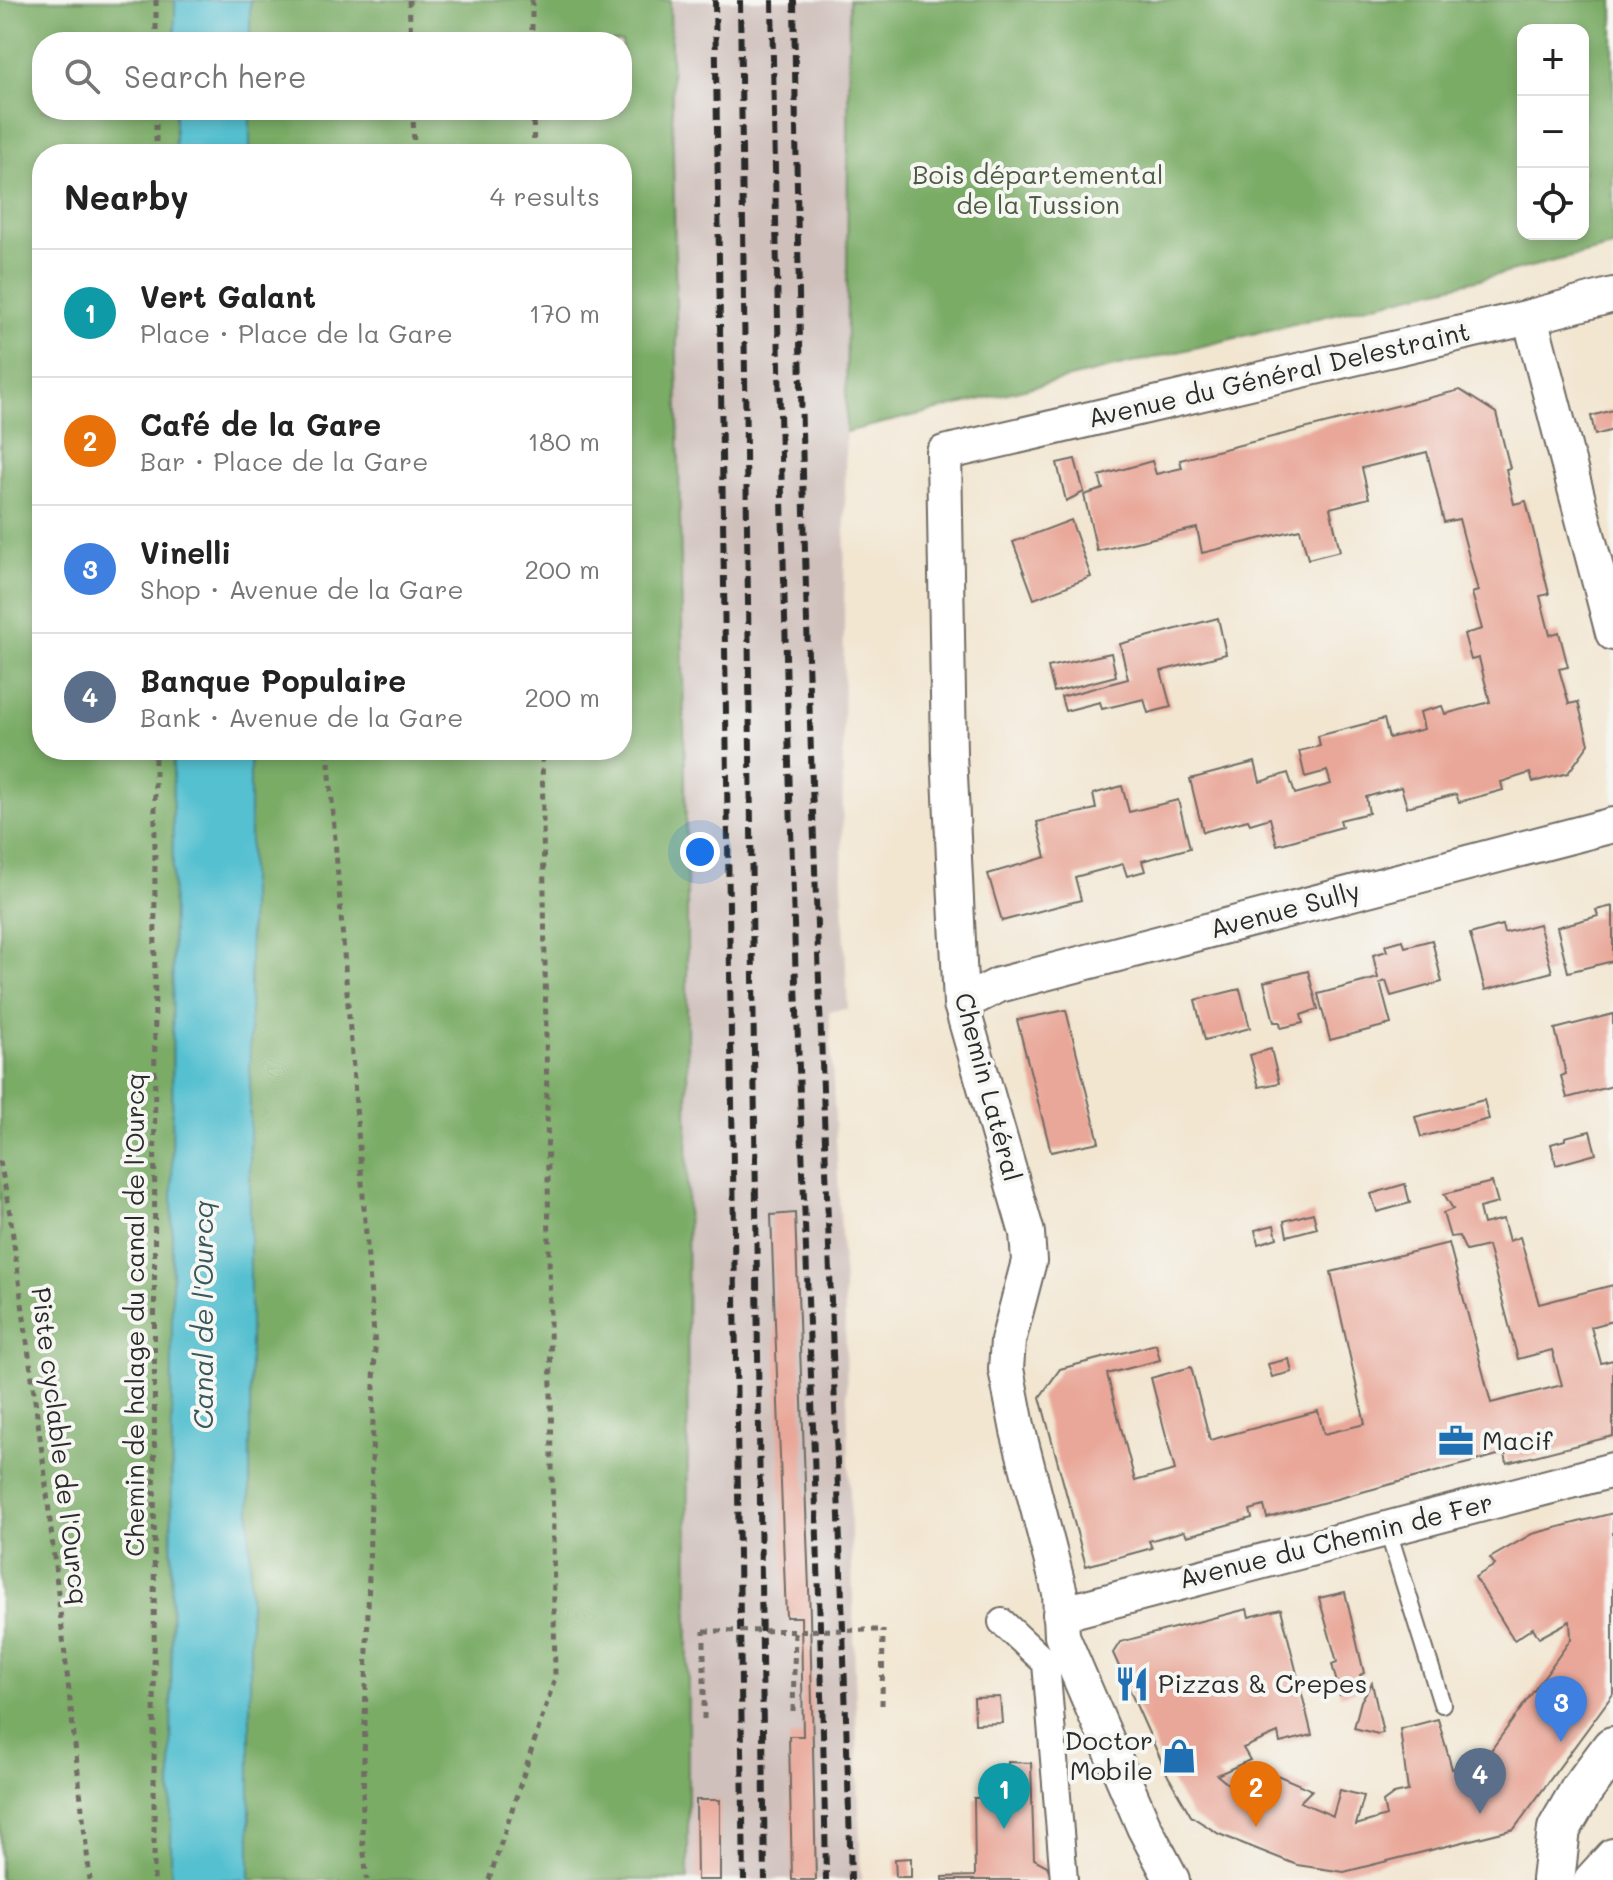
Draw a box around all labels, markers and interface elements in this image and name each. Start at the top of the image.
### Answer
map controls [1517,24,1589,240]
button: + [1517,24,1589,96]
search box [32,32,632,120]
icon: search [60,54,104,98]
text: Search here [124,56,307,96]
button: − [1517,96,1589,168]
park label: Bois départemental de la Tussion [912,157,1164,221]
button: locate [1517,168,1589,240]
text: Nearby [64,174,189,219]
text: 4 results [490,179,600,213]
text: Vert Galant [140,276,316,316]
text: 1 [84,296,96,330]
text: 170 m [529,296,600,330]
street label: Avenue du Général Delestraint [1084,313,1473,435]
text: Place · Place de la Gare [140,316,453,350]
text: Café de la Gare [140,404,381,444]
text: 2 [83,424,97,458]
text: 180 m [528,424,600,458]
text: Bar · Place de la Gare [140,444,428,478]
text: Vinelli [140,532,231,572]
text: 3 [82,552,98,586]
text: 200 m [524,552,600,586]
text: Shop · Avenue de la Gare [140,572,464,606]
text: Banque Populaire [140,660,406,700]
text: 4 [82,680,98,714]
text: 200 m [524,680,600,714]
text: Bank · Avenue de la Gare [140,700,463,734]
your location [680,832,720,872]
street label: Avenue Sully [1206,873,1363,945]
street label: Chemin Latéral [947,989,1030,1185]
street label: Chemin de halage du canal de l'Ourcq [117,1073,151,1557]
water label: Canal de l'Ourcq [184,1200,220,1430]
street label: Piste cyclable de l'Ourcq [25,1285,97,1607]
office icon: Macif [1437,1422,1475,1460]
place label: Macif [1482,1423,1553,1457]
street label: Avenue du Chemin de Fer [1175,1485,1496,1596]
restaurant icon: Pizzas & Crepes [1113,1665,1151,1703]
place label: Pizzas & Crepes [1158,1666,1367,1700]
pin: 3 [1535,1676,1587,1742]
place label: Doctor Mobile [1065,1723,1153,1787]
shop icon: Doctor Mobile [1160,1737,1198,1775]
pin: 4 [1454,1748,1506,1814]
pin: 2 [1230,1761,1282,1827]
pin: 1 [978,1763,1030,1829]

